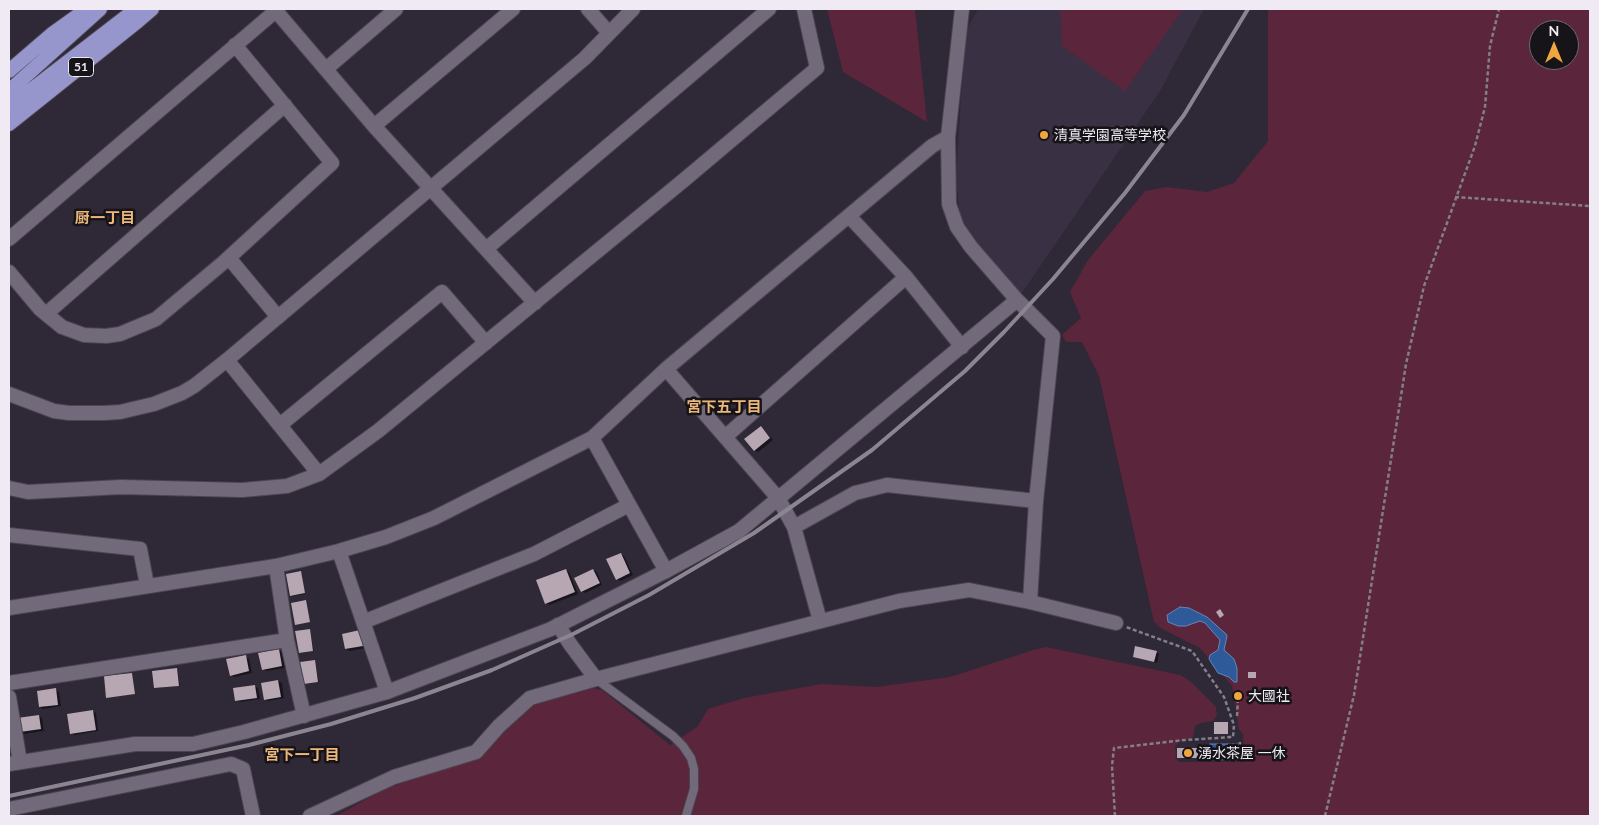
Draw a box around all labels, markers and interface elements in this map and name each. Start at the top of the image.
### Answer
north arrow [1529,20,1579,70]
text: N [1549,22,1559,39]
road number: 51 [68,58,94,76]
place label: 清真学園高等学校 [1054,127,1166,143]
marker: 清真学園高等学校 [1038,129,1050,141]
district label: 厨一丁目 [75,209,135,227]
district label: 宮下五丁目 [687,398,761,416]
place label: 大國社 [1248,688,1290,704]
marker: 大國社 [1232,690,1244,702]
place label: 湧水茶屋 一休 [1198,745,1286,761]
district label: 宮下一丁目 [265,746,339,764]
marker: 湧水茶屋 一休 [1182,747,1194,759]

